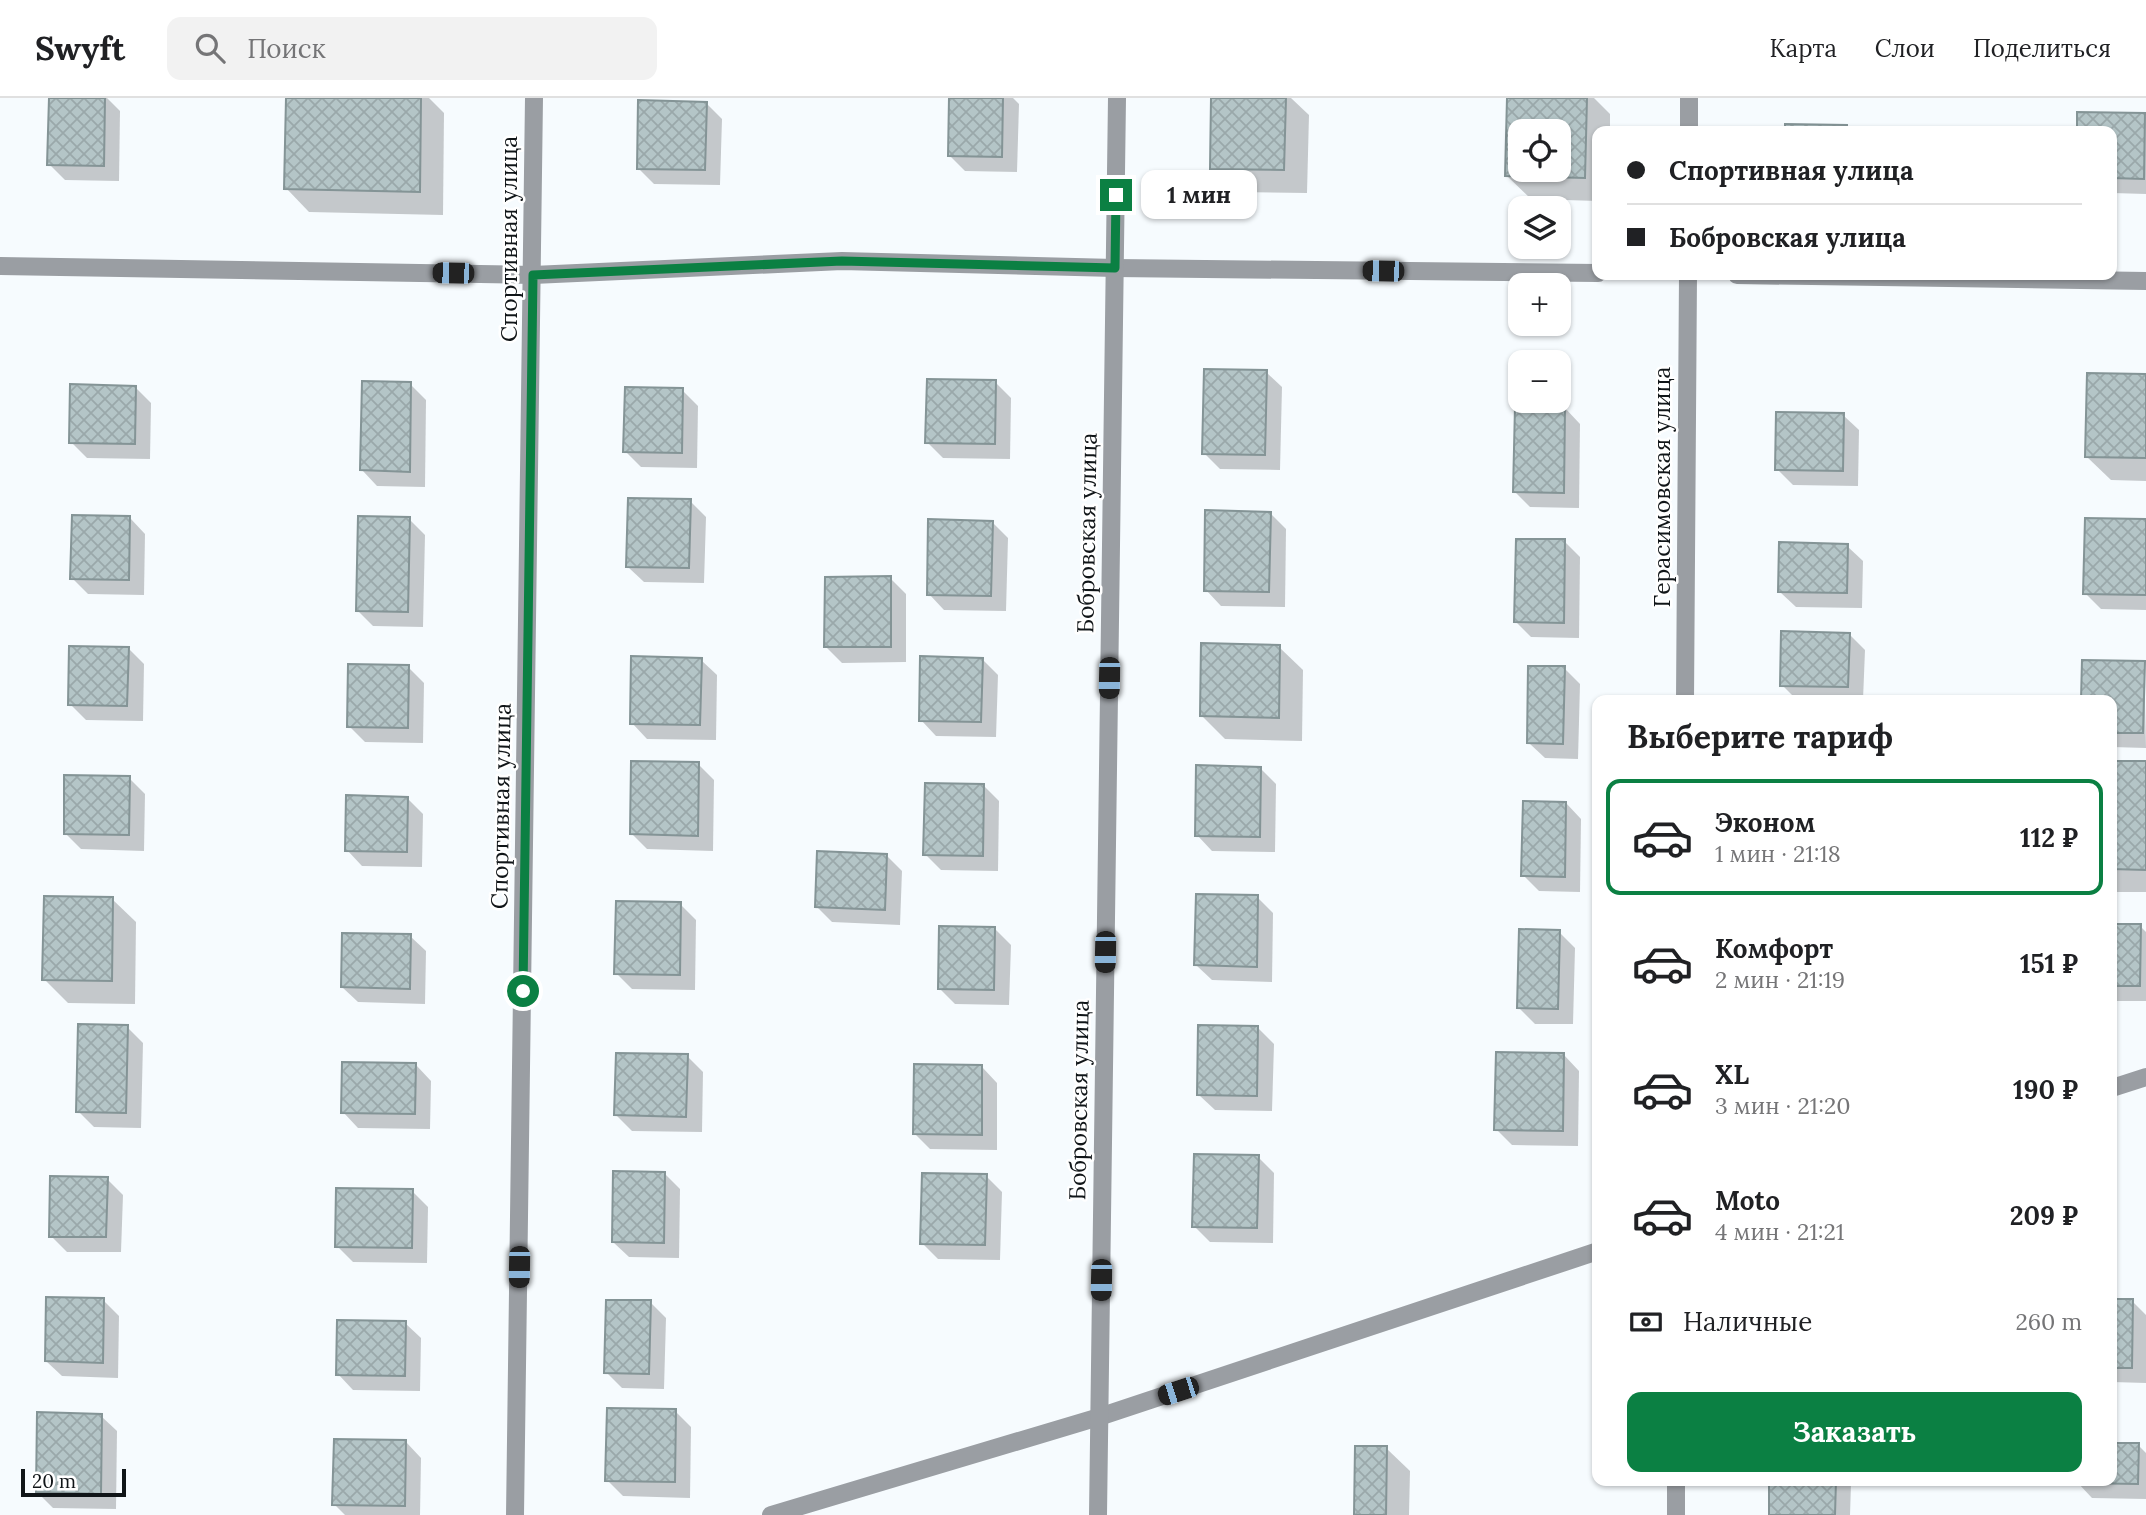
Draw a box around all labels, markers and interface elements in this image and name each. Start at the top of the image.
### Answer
search box [167,17,657,80]
text: Swyft [35,27,125,69]
icon: search [191,29,229,67]
text: Поиск [247,32,326,65]
text: Карта [1769,33,1837,64]
text: Слои [1875,33,1935,64]
text: Поделиться [1973,33,2111,64]
map controls [1508,119,1571,413]
button: locate [1508,119,1571,182]
street label: Спортивная улица [494,136,523,342]
text: Спортивная улица [1669,154,1914,187]
callout: 1 мин [1140,170,1256,220]
route end [1100,179,1132,211]
text: 1 мин [1167,180,1231,209]
button: layers [1508,196,1571,259]
text: Бобровская улица [1669,221,1906,254]
car [1362,260,1405,282]
car [432,262,475,284]
button: + [1508,273,1571,336]
button: − [1508,350,1571,413]
street label: Герасимовская улица [1647,366,1676,607]
street label: Бобровская улица [1070,432,1103,634]
car [1099,657,1120,699]
street label: Спортивная улица [484,703,517,909]
text: Выберите тариф [1627,716,1893,757]
icon: car [1631,806,1694,869]
text: Эконом [1715,806,1815,839]
text: 112 ₽ [2020,821,2078,854]
text: 1 мин · 21:18 [1715,839,1841,868]
car [1095,931,1116,973]
icon: car [1631,932,1694,995]
text: Комфорт [1715,932,1833,965]
text: 151 ₽ [2020,947,2078,980]
text: 2 мин · 21:19 [1715,965,1845,994]
route start [507,975,539,1007]
street label: Бобровская улица [1062,999,1095,1201]
icon: car [1631,1058,1694,1121]
text: XL [1715,1058,1749,1091]
text: 190 ₽ [2013,1073,2078,1106]
text: 3 мин · 21:20 [1715,1091,1851,1120]
icon: car [1631,1184,1694,1247]
text: Moto [1715,1184,1780,1217]
text: 209 ₽ [2010,1199,2078,1232]
text: 4 мин · 21:21 [1715,1217,1844,1246]
car [509,1246,530,1288]
car [1091,1259,1112,1301]
icon: cash [1627,1303,1665,1341]
text: Наличные [1683,1305,1812,1338]
text: 260 m [2015,1307,2082,1336]
car [1155,1375,1202,1407]
button: Заказать [1627,1392,2082,1472]
scale bar [21,1466,126,1498]
text: 20 m [32,1469,76,1493]

